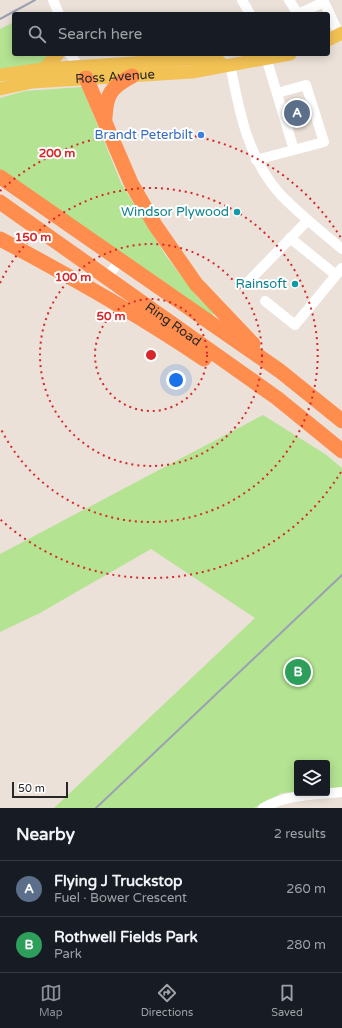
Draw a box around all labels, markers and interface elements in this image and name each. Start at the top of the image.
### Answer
search box [12,12,330,56]
icon: search [26,23,48,45]
text: Search here [58,25,142,43]
street label: Ross Avenue [75,66,155,87]
pin: A [284,98,310,128]
place label: Brandt Peterbilt [95,127,193,143]
marker: Brandt Peterbilt [196,130,206,140]
text: 200 m [39,146,75,160]
place label: Windsor Plywood [121,204,229,220]
marker: Windsor Plywood [232,207,242,217]
text: 150 m [15,230,51,244]
text: 100 m [55,270,91,284]
place label: Rainsoft [235,276,287,292]
marker: Rainsoft [290,279,300,289]
street label: Ring Road [142,299,204,350]
text: 50 m [96,309,126,323]
centre of rings [144,348,158,362]
your location [166,370,186,390]
pin: B [285,657,311,687]
map controls [294,760,330,796]
button: layers [294,760,330,796]
scale bar [12,780,68,799]
text: 50 m [18,782,45,795]
text: Nearby [16,824,75,845]
text: 2 results [274,826,326,842]
text: Flying J Truckstop [54,872,183,890]
text: A [24,881,34,897]
text: 260 m [286,881,326,897]
text: Fuel · Bower Crescent [54,890,187,906]
text: Rothwell Fields Park [54,928,198,946]
text: B [24,937,34,953]
text: 280 m [286,937,326,953]
text: Park [54,946,82,962]
tab: Map [39,982,63,1019]
tab: Directions [141,982,193,1019]
tab: Saved [271,982,303,1019]

